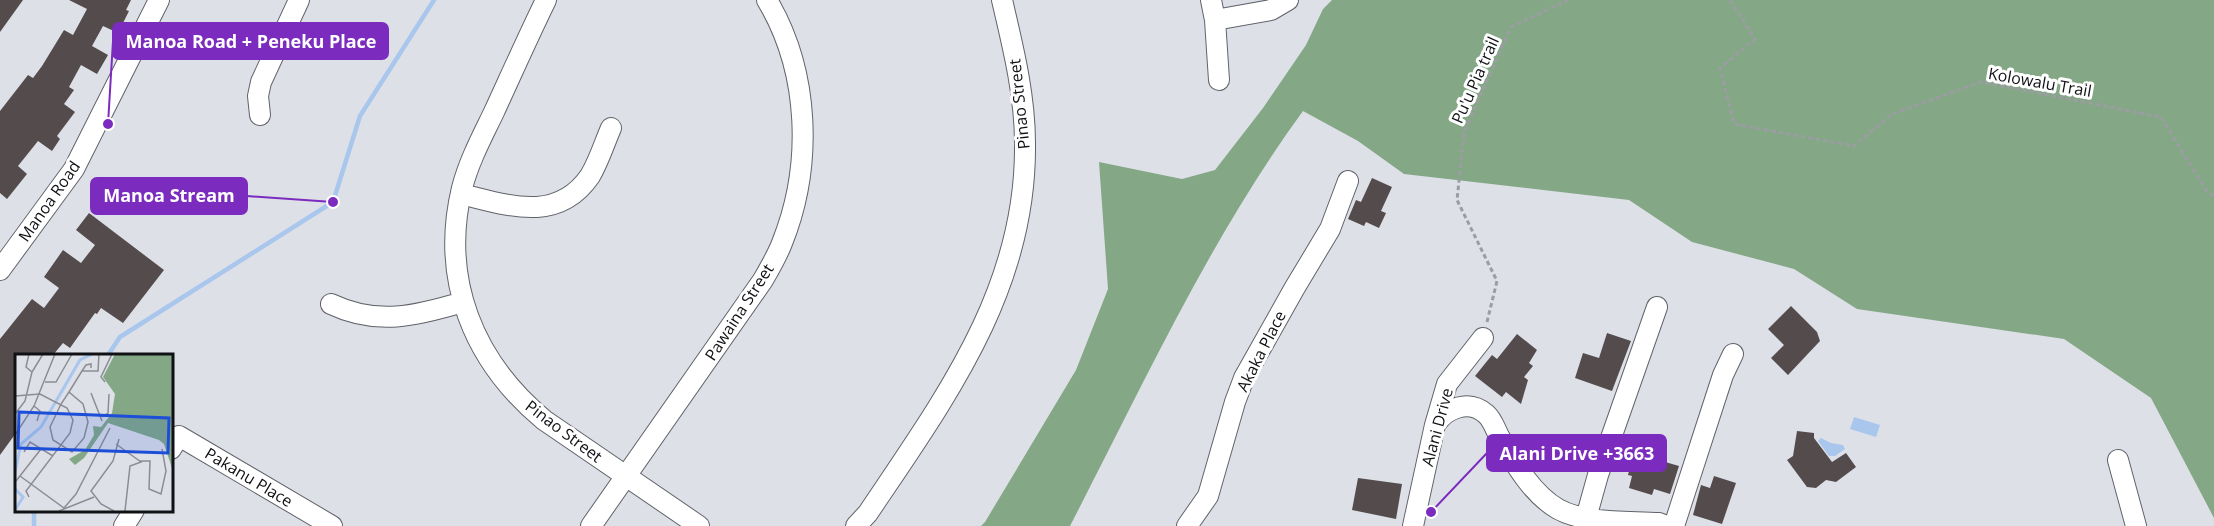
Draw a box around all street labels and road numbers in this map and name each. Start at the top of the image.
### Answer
street label: Pu'u Pia trail [1446,33,1504,127]
street label: Pinao Street [1003,57,1035,150]
street label: Kolowalu Trail [1987,62,2093,102]
street label: Manoa Road [13,156,85,246]
street label: Pawaina Street [699,259,779,365]
street label: Akaka Place [1231,307,1291,395]
street label: Alani Drive [1416,385,1458,469]
street label: Pinao Street [521,395,607,467]
street label: Pakanu Place [201,442,297,512]

